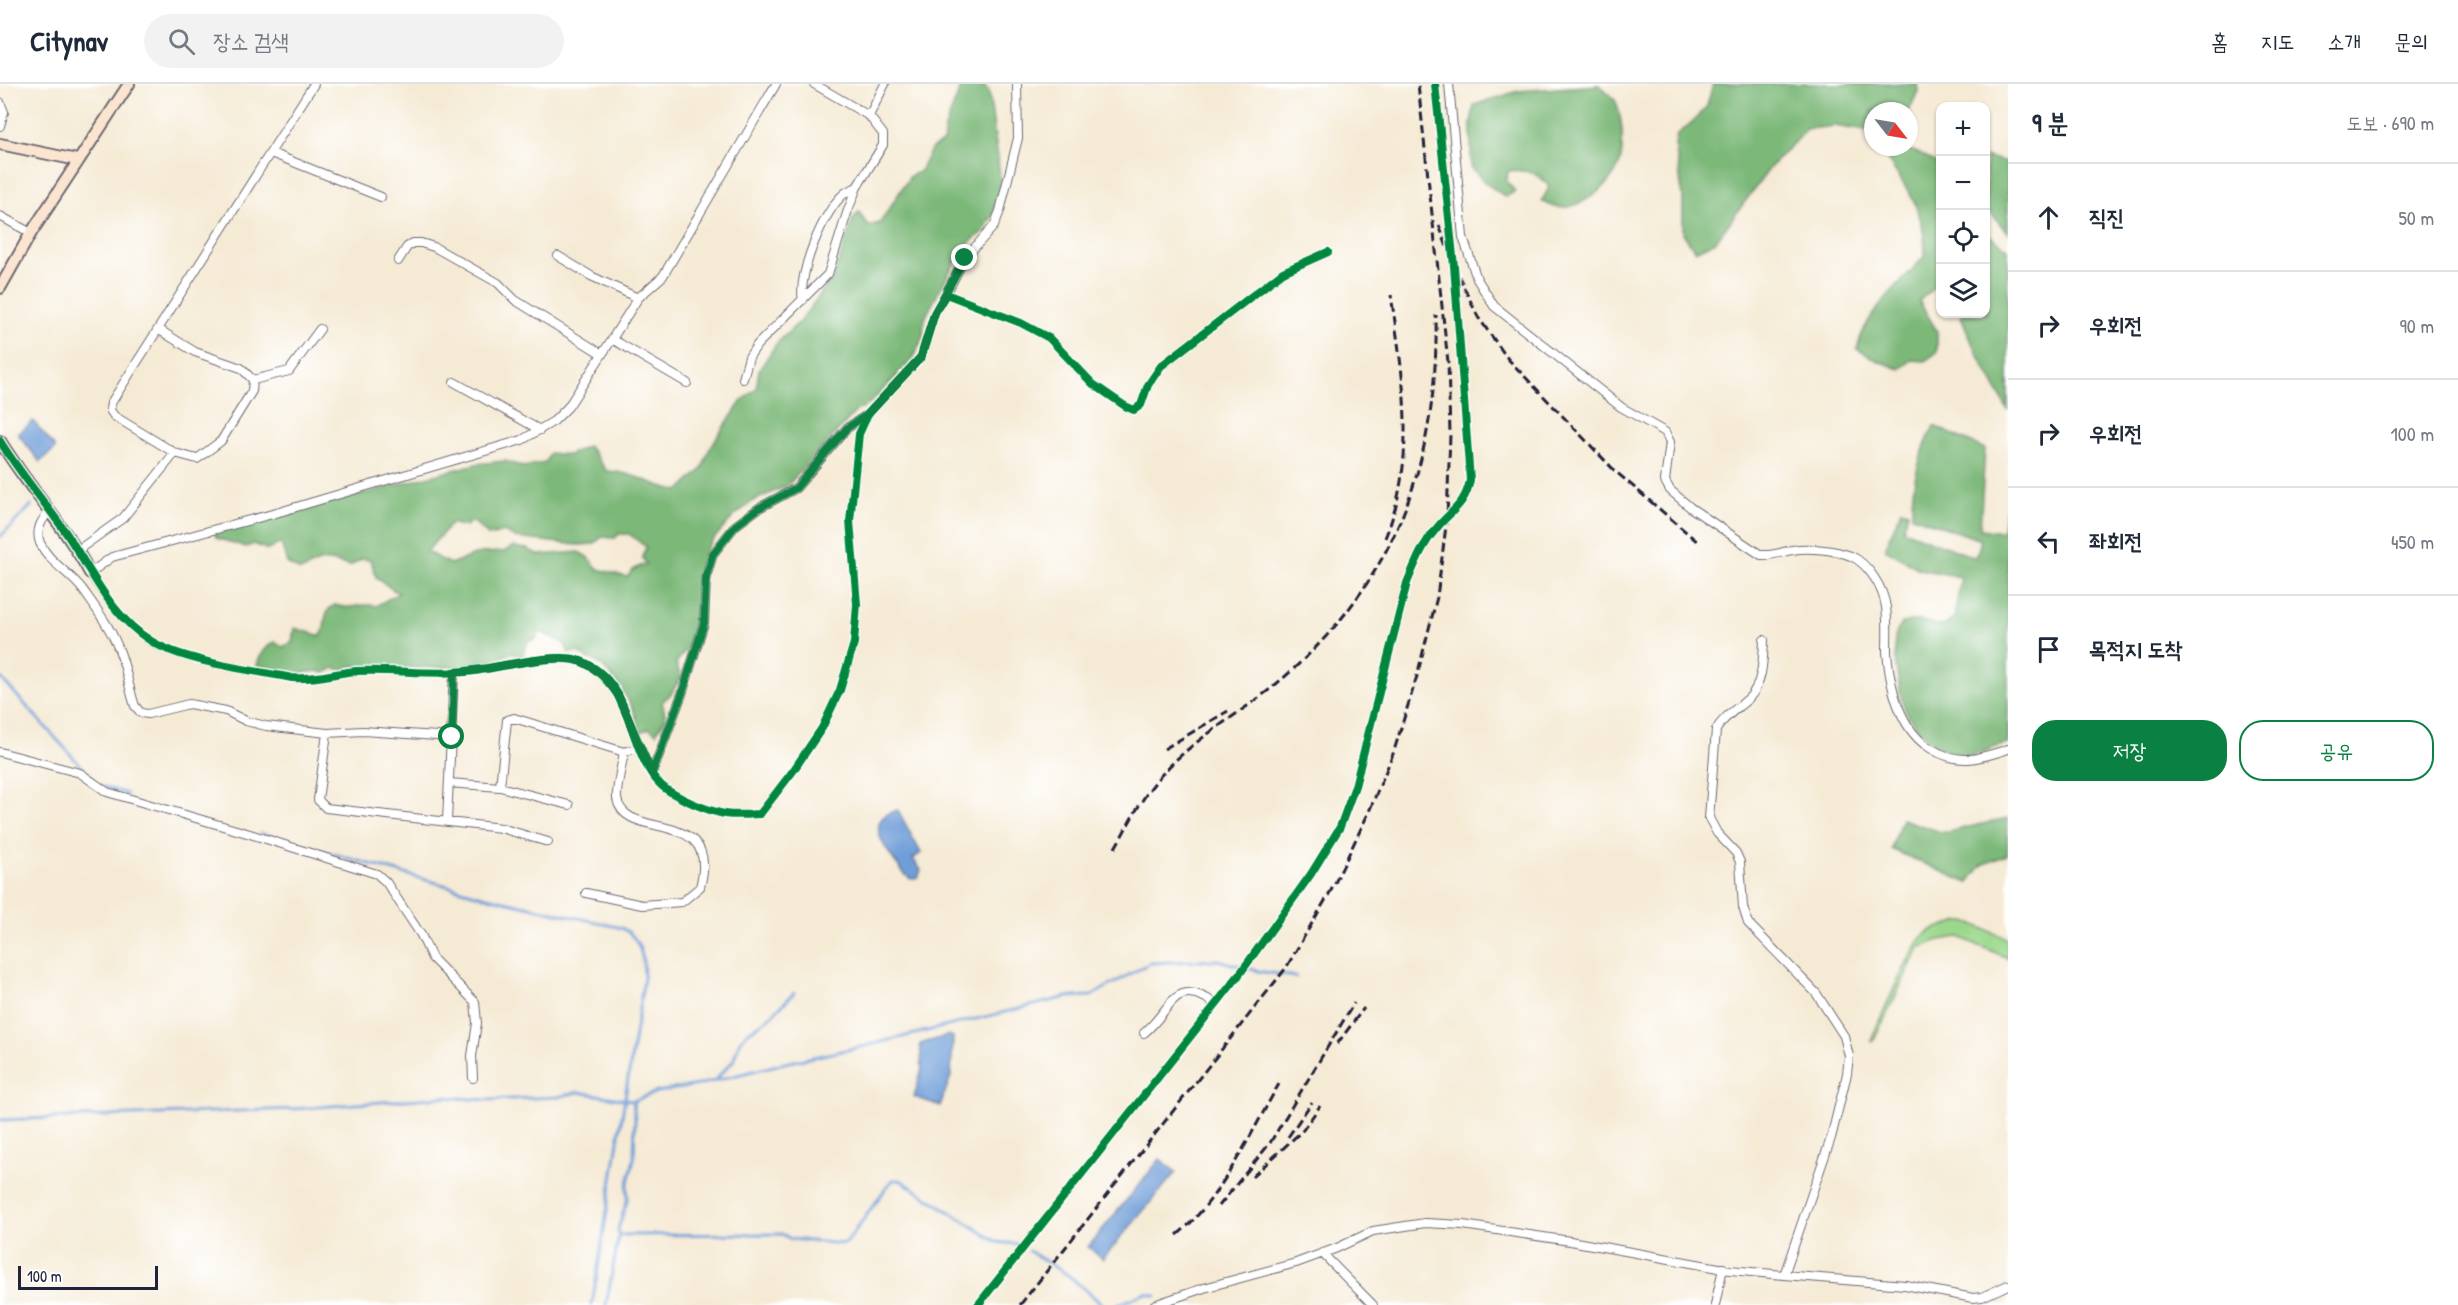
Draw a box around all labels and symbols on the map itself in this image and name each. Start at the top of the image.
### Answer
north arrow [1864,102,1918,156]
route end [951,244,977,270]
route start [438,723,464,749]
scale bar [18,1263,158,1290]

